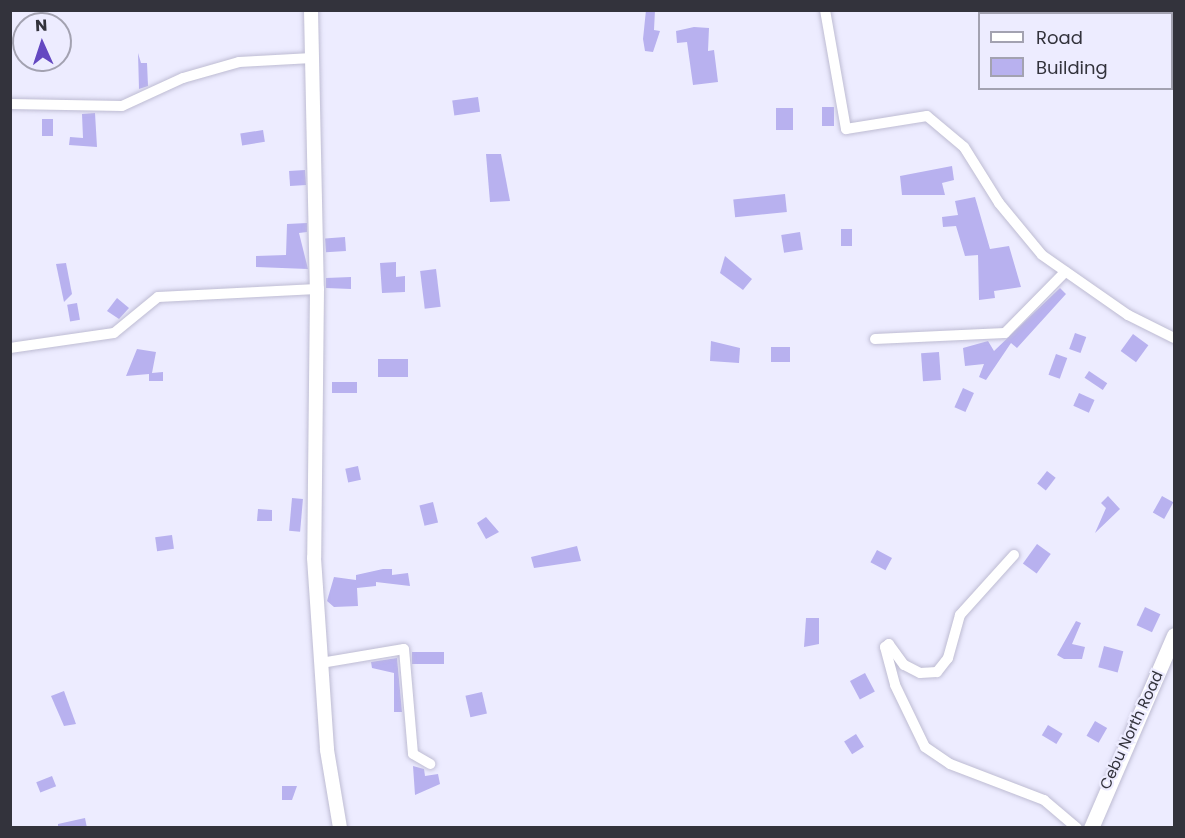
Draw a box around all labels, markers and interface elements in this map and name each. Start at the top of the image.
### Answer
north arrow [12,12,72,72]
legend [978,12,1173,90]
text: N [35,14,48,37]
text: Road [1036,25,1083,50]
text: Building [1036,55,1108,80]
street label: Cebu North Road [1096,668,1166,792]

